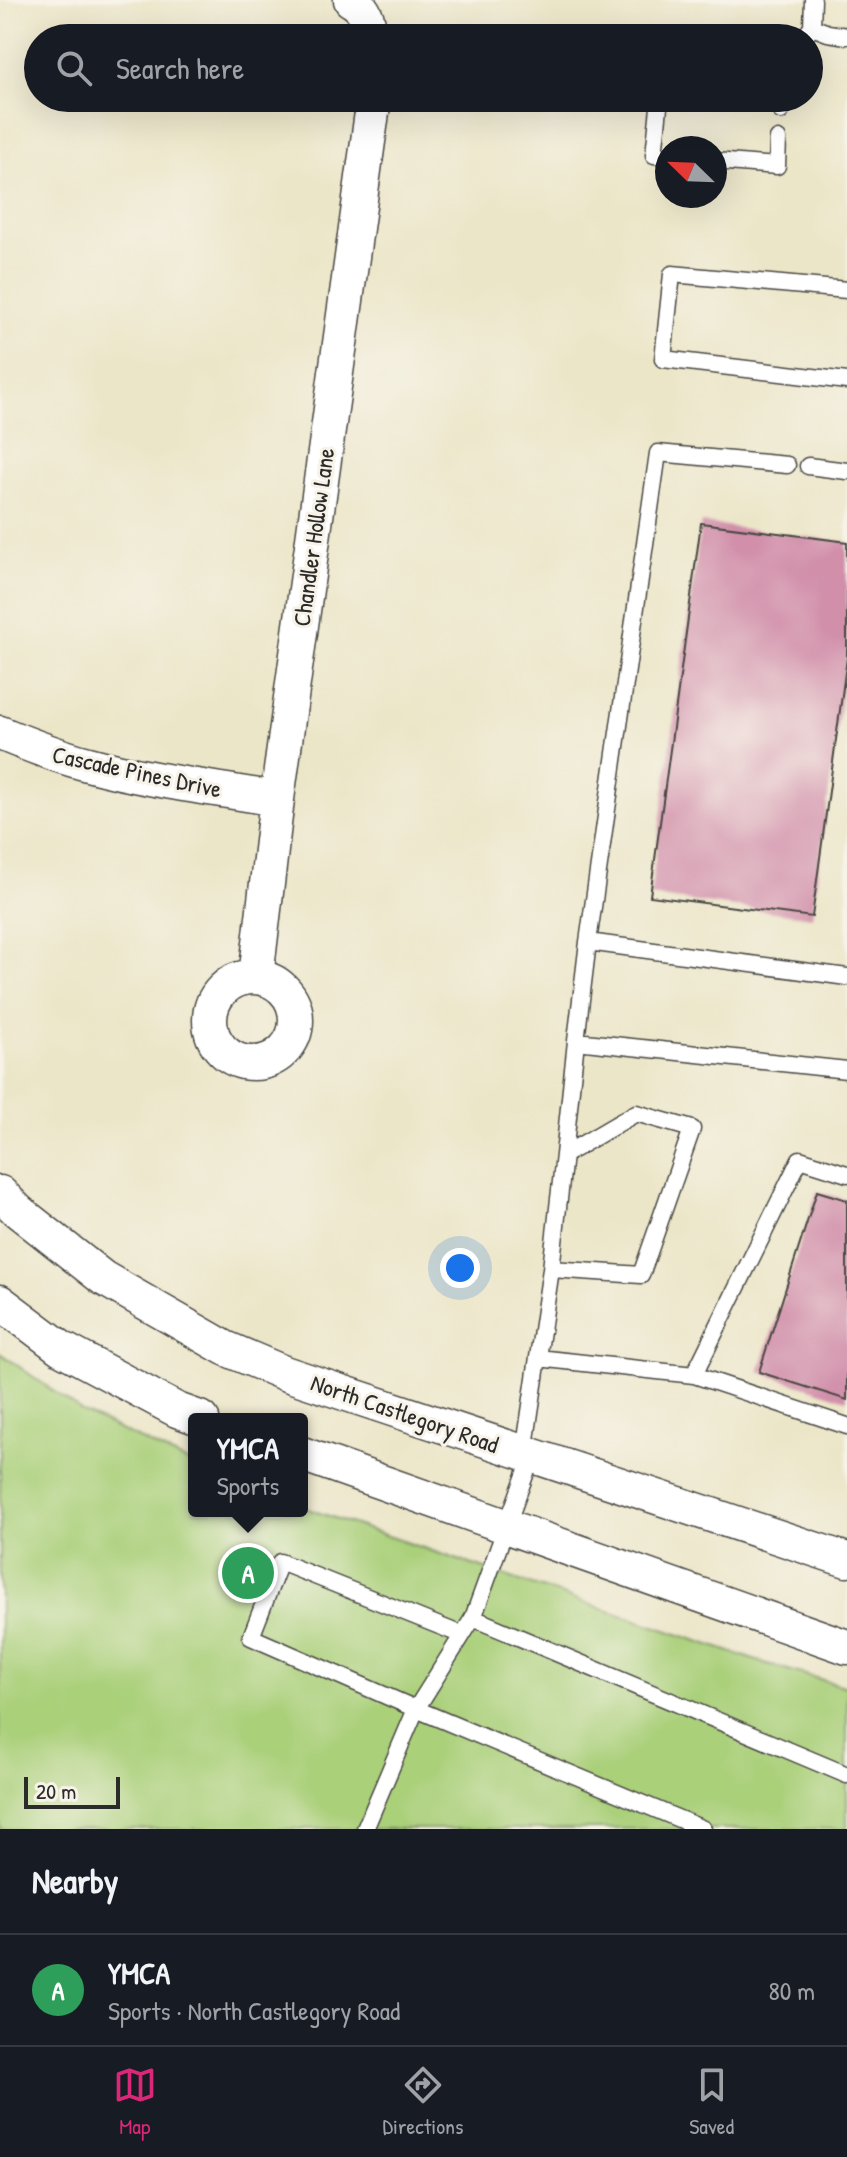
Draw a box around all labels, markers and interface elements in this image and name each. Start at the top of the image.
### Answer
search box [24,24,823,112]
icon: search [52,46,96,90]
text: Search here [116,48,244,88]
north arrow [655,136,727,208]
street label: Chandler Hollow Lane [285,445,341,628]
street label: Cascade Pines Drive [49,737,225,805]
your location [440,1248,480,1288]
street label: North Castlegory Road [307,1366,503,1460]
popup [188,1413,308,1517]
text: YMCA [217,1428,279,1468]
text: Sports [217,1468,279,1503]
pin: A [222,1543,274,1603]
scale bar [24,1773,120,1809]
text: 20 m [36,1776,76,1806]
text: Nearby [32,1858,118,1904]
text: YMCA [108,1953,170,1993]
text: A [52,1973,64,2008]
text: 80 m [768,1973,815,2008]
text: Sports · North Castlegory Road [108,1993,400,2028]
tab: Map [113,2063,157,2141]
tab: Directions [383,2063,464,2141]
tab: Saved [689,2063,734,2141]

